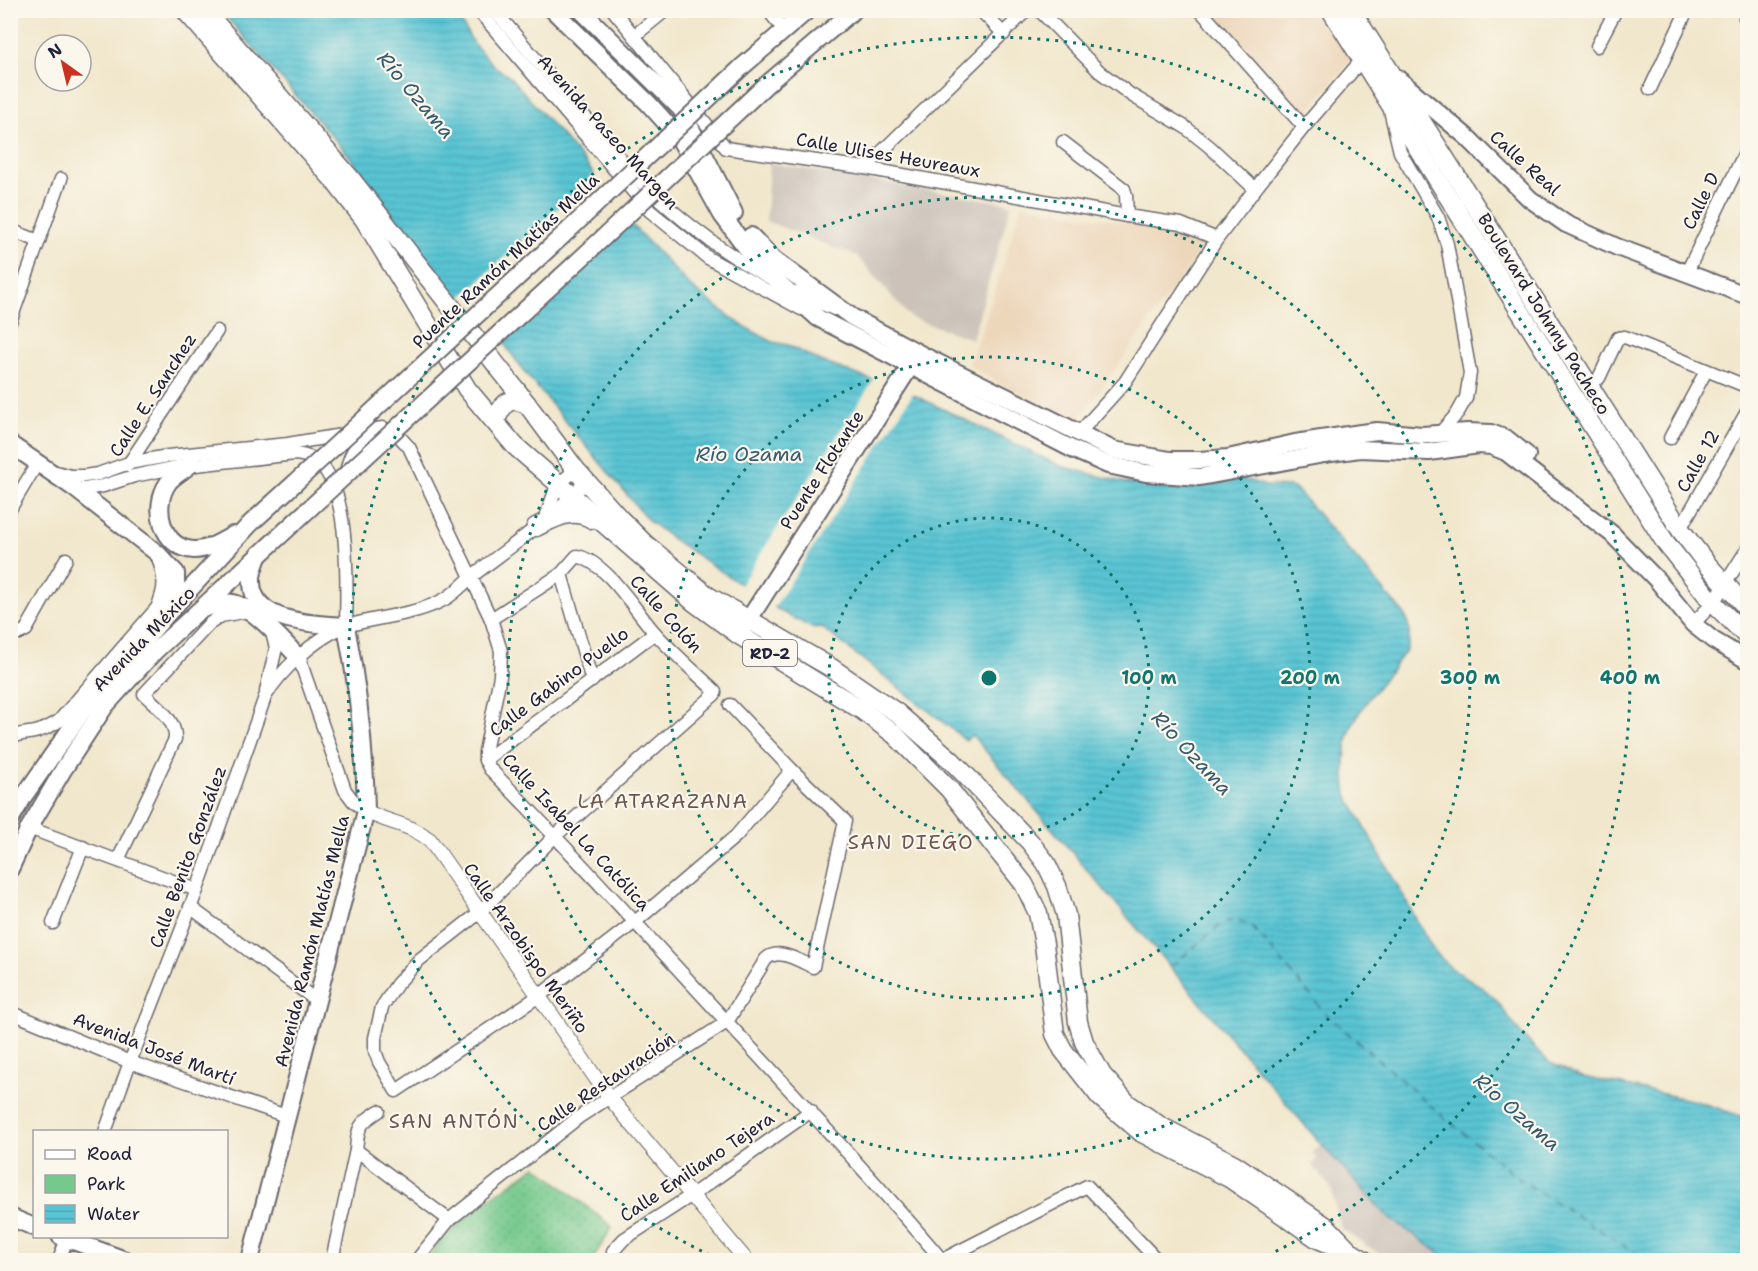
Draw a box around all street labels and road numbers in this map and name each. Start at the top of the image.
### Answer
street label: Avenida Paseo Margen [532,49,684,215]
street label: Calle Real [1484,125,1566,202]
street label: Calle Ulises Heureaux [794,127,982,183]
street label: Puente Ramón Matías Mella [407,168,605,354]
street label: Calle D [1677,168,1725,234]
street label: Boulevard Johnny Pacheco [1472,209,1616,419]
street label: Calle E. Sanchez [104,329,202,461]
street label: Puente Flotante [774,406,870,534]
street label: Calle 12 [1671,425,1725,497]
street label: Calle Colón [625,570,707,658]
street label: Avenida México [88,581,200,697]
street label: Calle Gabino Puello [484,622,634,742]
road number: RD-2 [743,640,797,666]
street label: Calle Isabel La Católica [497,748,655,916]
street label: Calle Benito González [144,763,232,951]
street label: Avenida Ramón Matías Mella [269,812,355,1070]
street label: Calle Arzobispo Meriño [458,858,594,1038]
street label: Avenida José Martí [70,1007,238,1091]
street label: Calle Restauración [532,1027,680,1137]
street label: Calle Emiliano Tejera [615,1106,779,1228]

